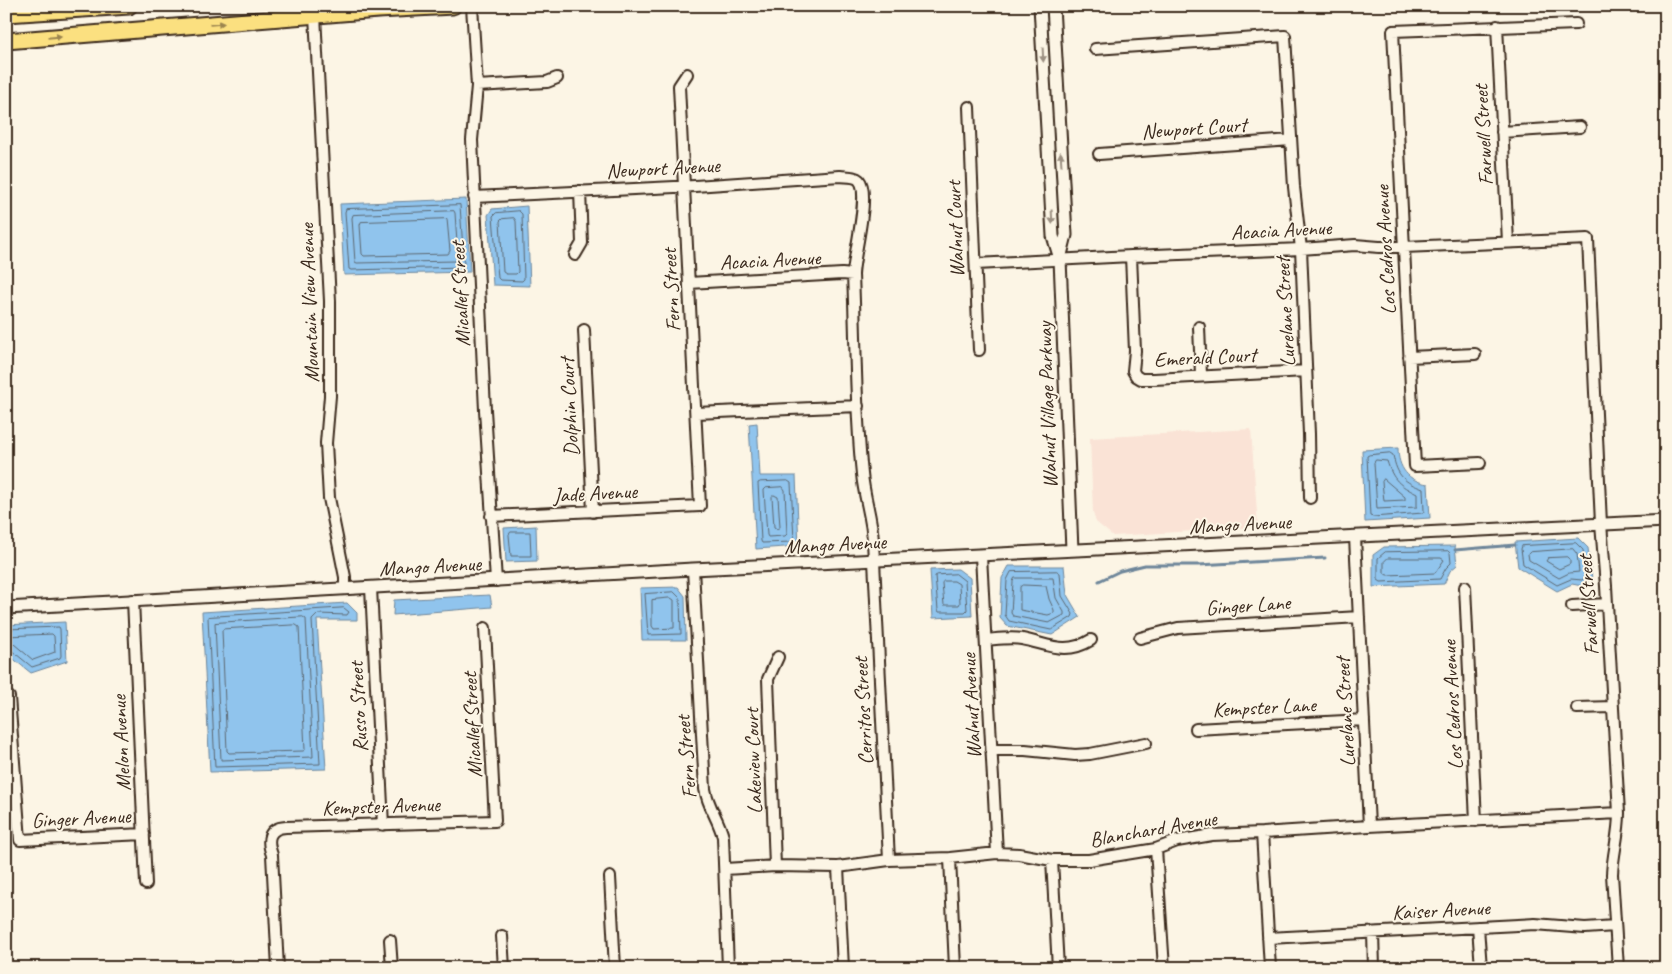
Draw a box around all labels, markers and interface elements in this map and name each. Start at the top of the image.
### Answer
one-way arrow [209,20,225,28]
one-way arrow [47,33,63,41]
one-way arrow [1039,47,1047,63]
street label: Farwell Street [1467,82,1499,186]
street label: Newport Court [1141,111,1250,145]
one-way arrow [1057,151,1065,167]
street label: Newport Avenue [606,152,722,184]
street label: Walnut Court [940,178,970,278]
street label: Los Cedros Avenue [1369,184,1401,315]
one-way arrow [1048,209,1056,225]
street label: Acacia Avenue [1230,214,1333,246]
street label: Mountain View Avenue [293,222,325,383]
street label: Micallef Street [444,239,476,347]
street label: Acacia Avenue [719,244,822,276]
street label: Fern Street [656,246,686,332]
street label: Lurelane Street [1269,254,1301,367]
street label: Walnut Village Parkway [1031,320,1063,489]
street label: Emerald Court [1153,341,1260,373]
street label: Dolphin Court [553,354,585,457]
street label: Jade Avenue [551,478,639,508]
street label: Mango Avenue [1188,508,1293,540]
street label: Mango Avenue [783,528,888,560]
street label: Mango Avenue [378,550,483,582]
street label: Farwell Street [1571,552,1604,656]
street label: Ginger Lane [1205,589,1293,621]
street label: Los Cedros Avenue [1436,639,1468,770]
street label: Walnut Avenue [955,652,987,759]
street label: Cerritos Street [847,654,879,765]
street label: Lurelane Street [1329,654,1361,767]
street label: Russo Street [343,659,373,753]
street label: Micallef Street [456,670,488,778]
street label: Kempster Lane [1212,691,1319,723]
street label: Melon Avenue [105,693,136,792]
street label: Lakeview Court [738,706,768,814]
street label: Fern Street [669,712,703,800]
street label: Kempster Avenue [322,791,442,821]
street label: Ginger Avenue [31,802,132,834]
street label: Blanchard Avenue [1087,805,1220,853]
street label: Kaiser Avenue [1392,894,1492,926]

